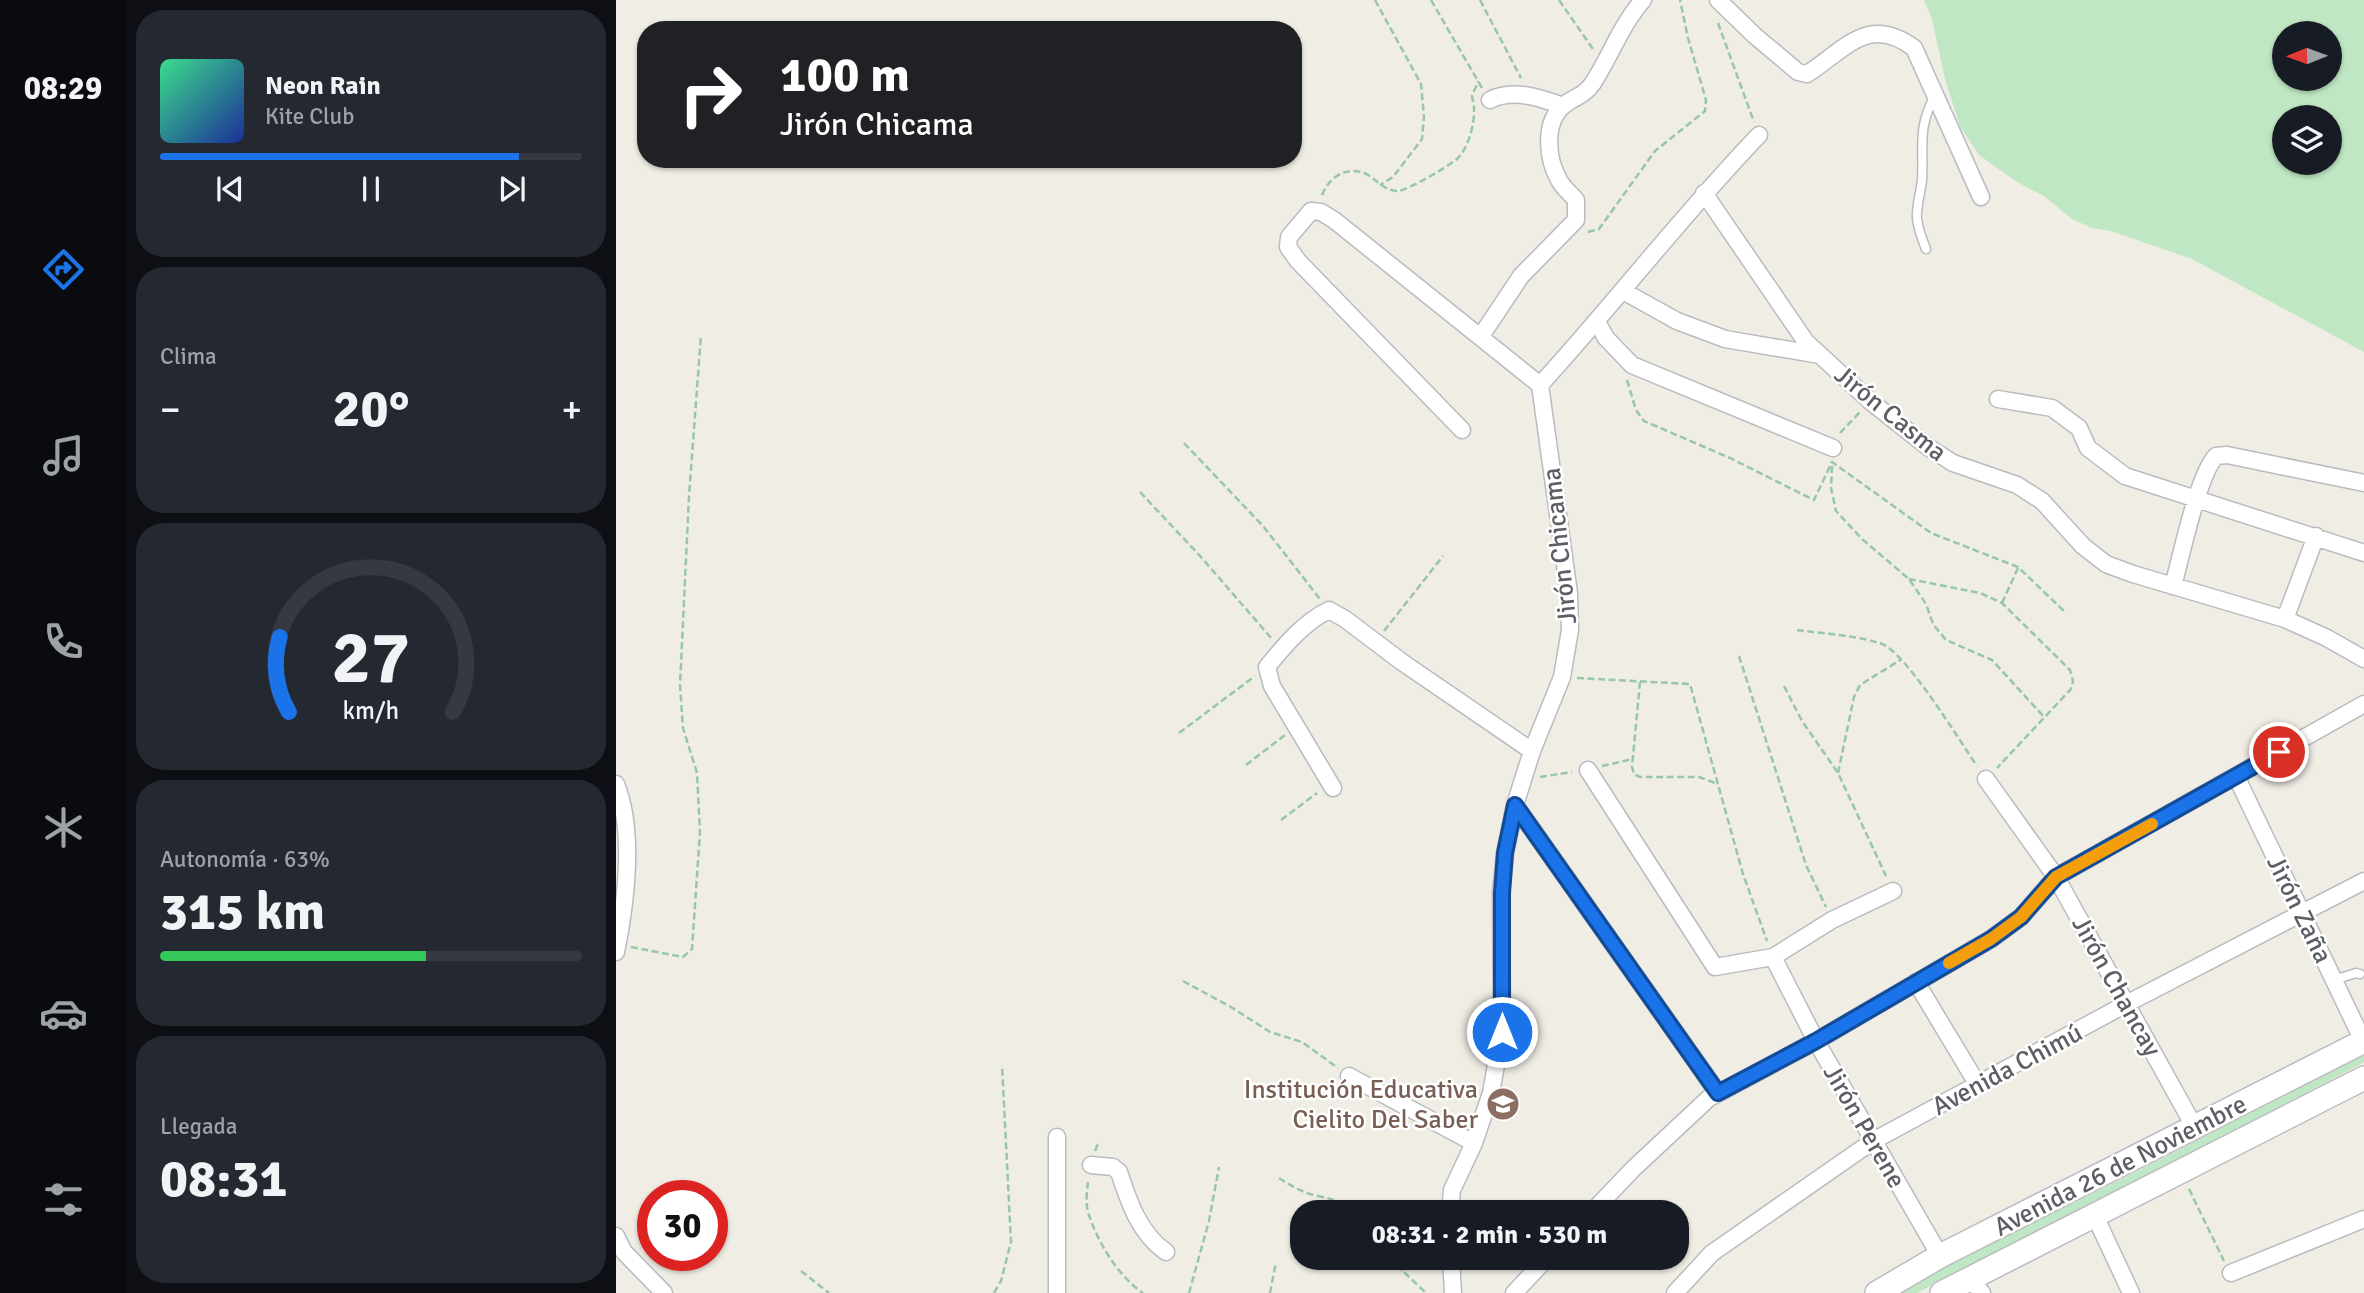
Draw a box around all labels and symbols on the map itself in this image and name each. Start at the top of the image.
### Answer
north arrow [2272,21,2342,91]
street label: Jirón Casma [1828,359,1953,469]
street label: Jirón Chicama [1536,466,1584,626]
pin [2249,722,2309,782]
street label: Jirón Zaña [2259,850,2339,969]
street label: Jirón Chancay [2064,911,2168,1062]
position arrow [1465,995,1539,1069]
street label: Avenida Chimú [1927,1017,2088,1123]
street label: Jirón Perene [1816,1059,1912,1194]
place label: Institución Educativa Cielito Del Saber [1244,1074,1478,1136]
school or university icon: Institución Educativa Cielito Del Saber [1484,1085,1522,1123]
street label: Avenida 26 de Noviembre [1989,1088,2252,1244]
speed limit sign: 30 [637,1180,728,1271]

